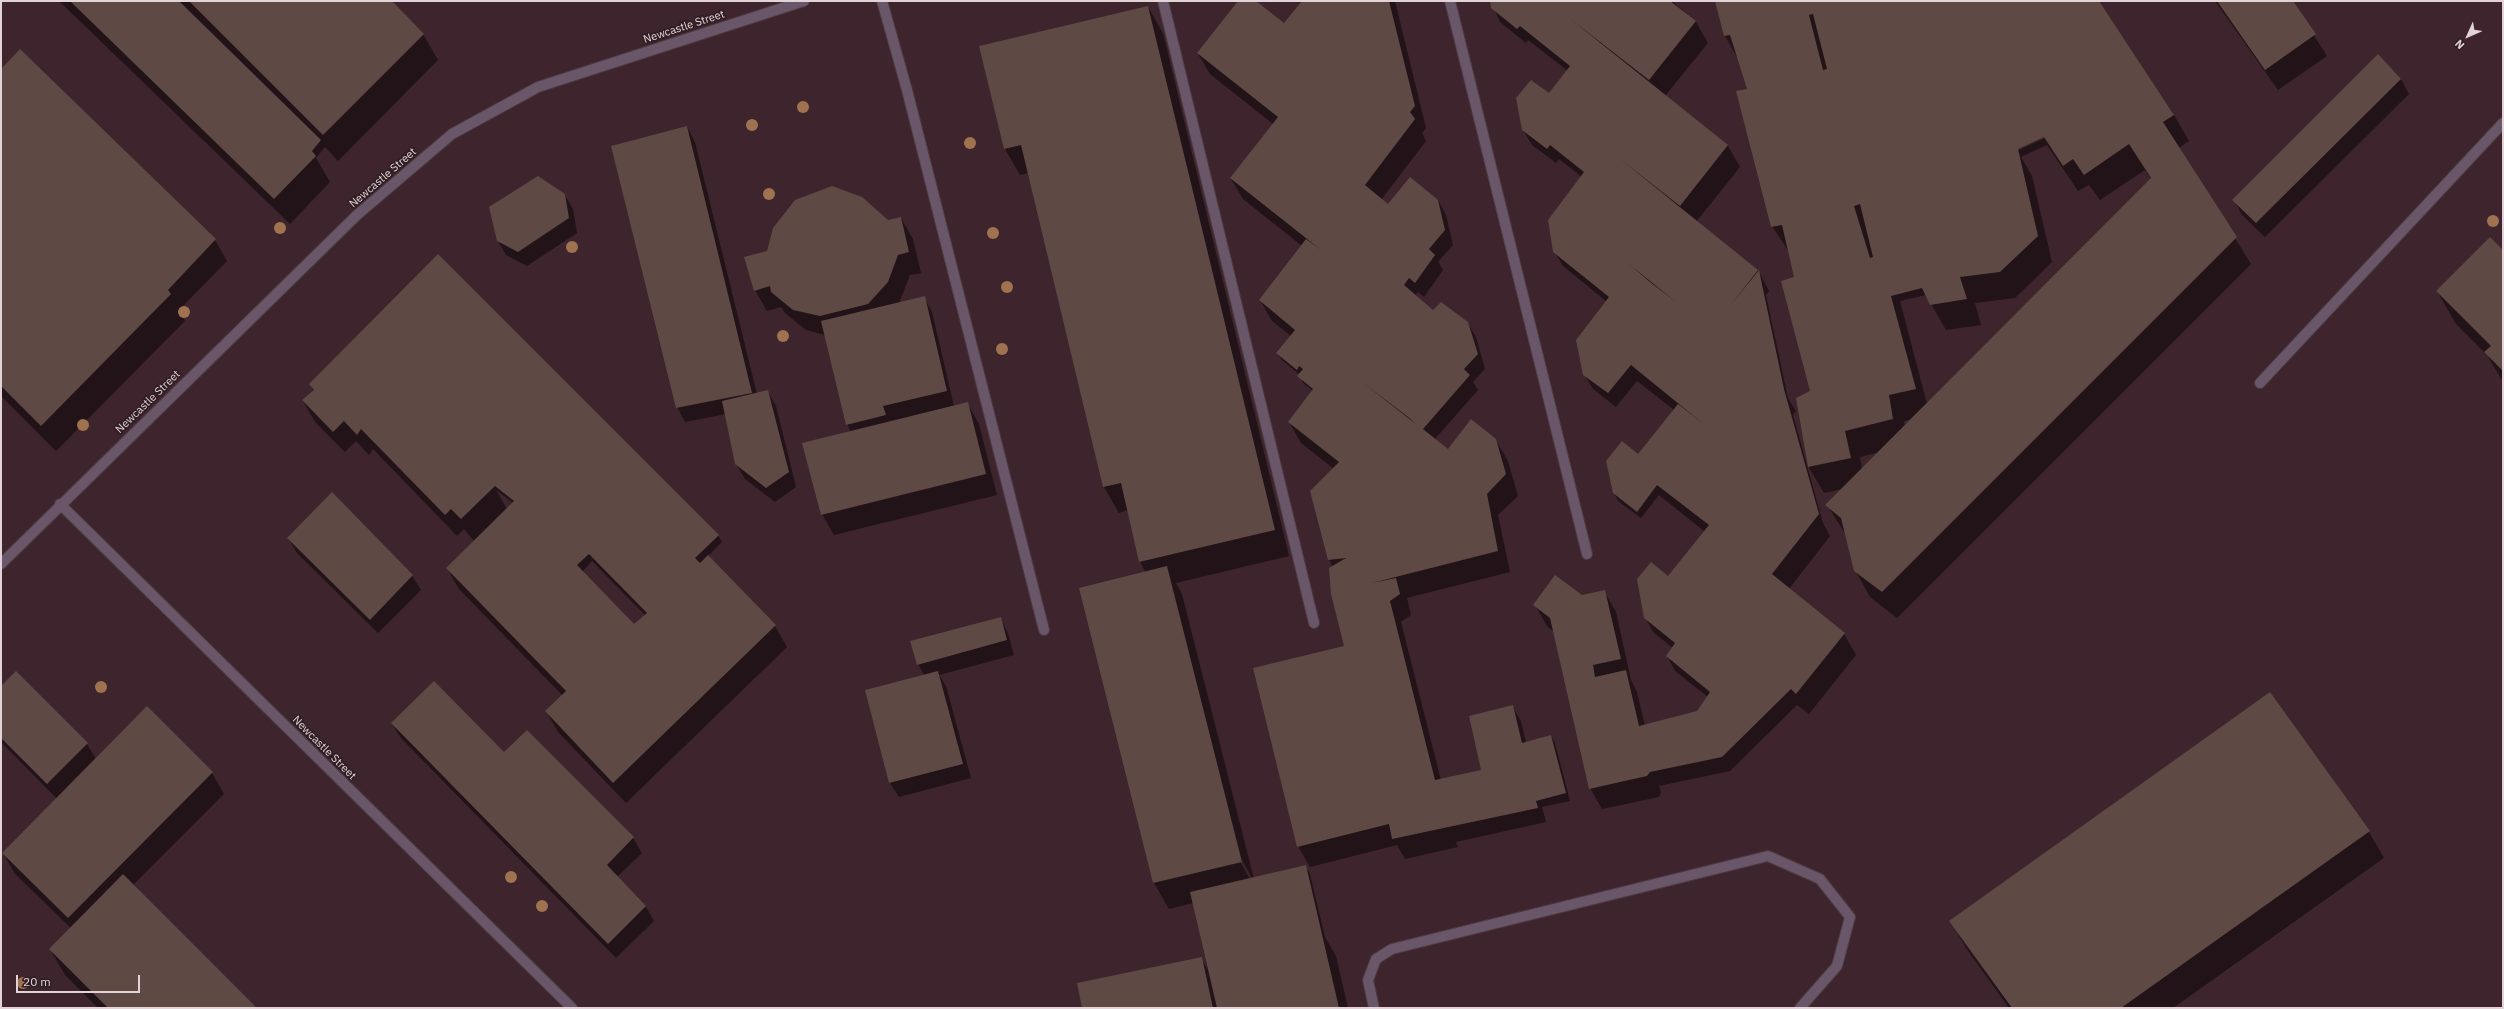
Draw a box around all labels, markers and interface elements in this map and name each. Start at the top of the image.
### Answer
street label: Newcastle Street [642,8,726,46]
north arrow [2448,16,2488,56]
text: N [2452,37,2467,52]
street label: Newcastle Street [347,145,419,211]
street label: Newcastle Street [113,368,183,436]
street label: Newcastle Street [289,713,359,783]
scale bar [18,967,142,993]
text: 20 m [23,974,51,989]

